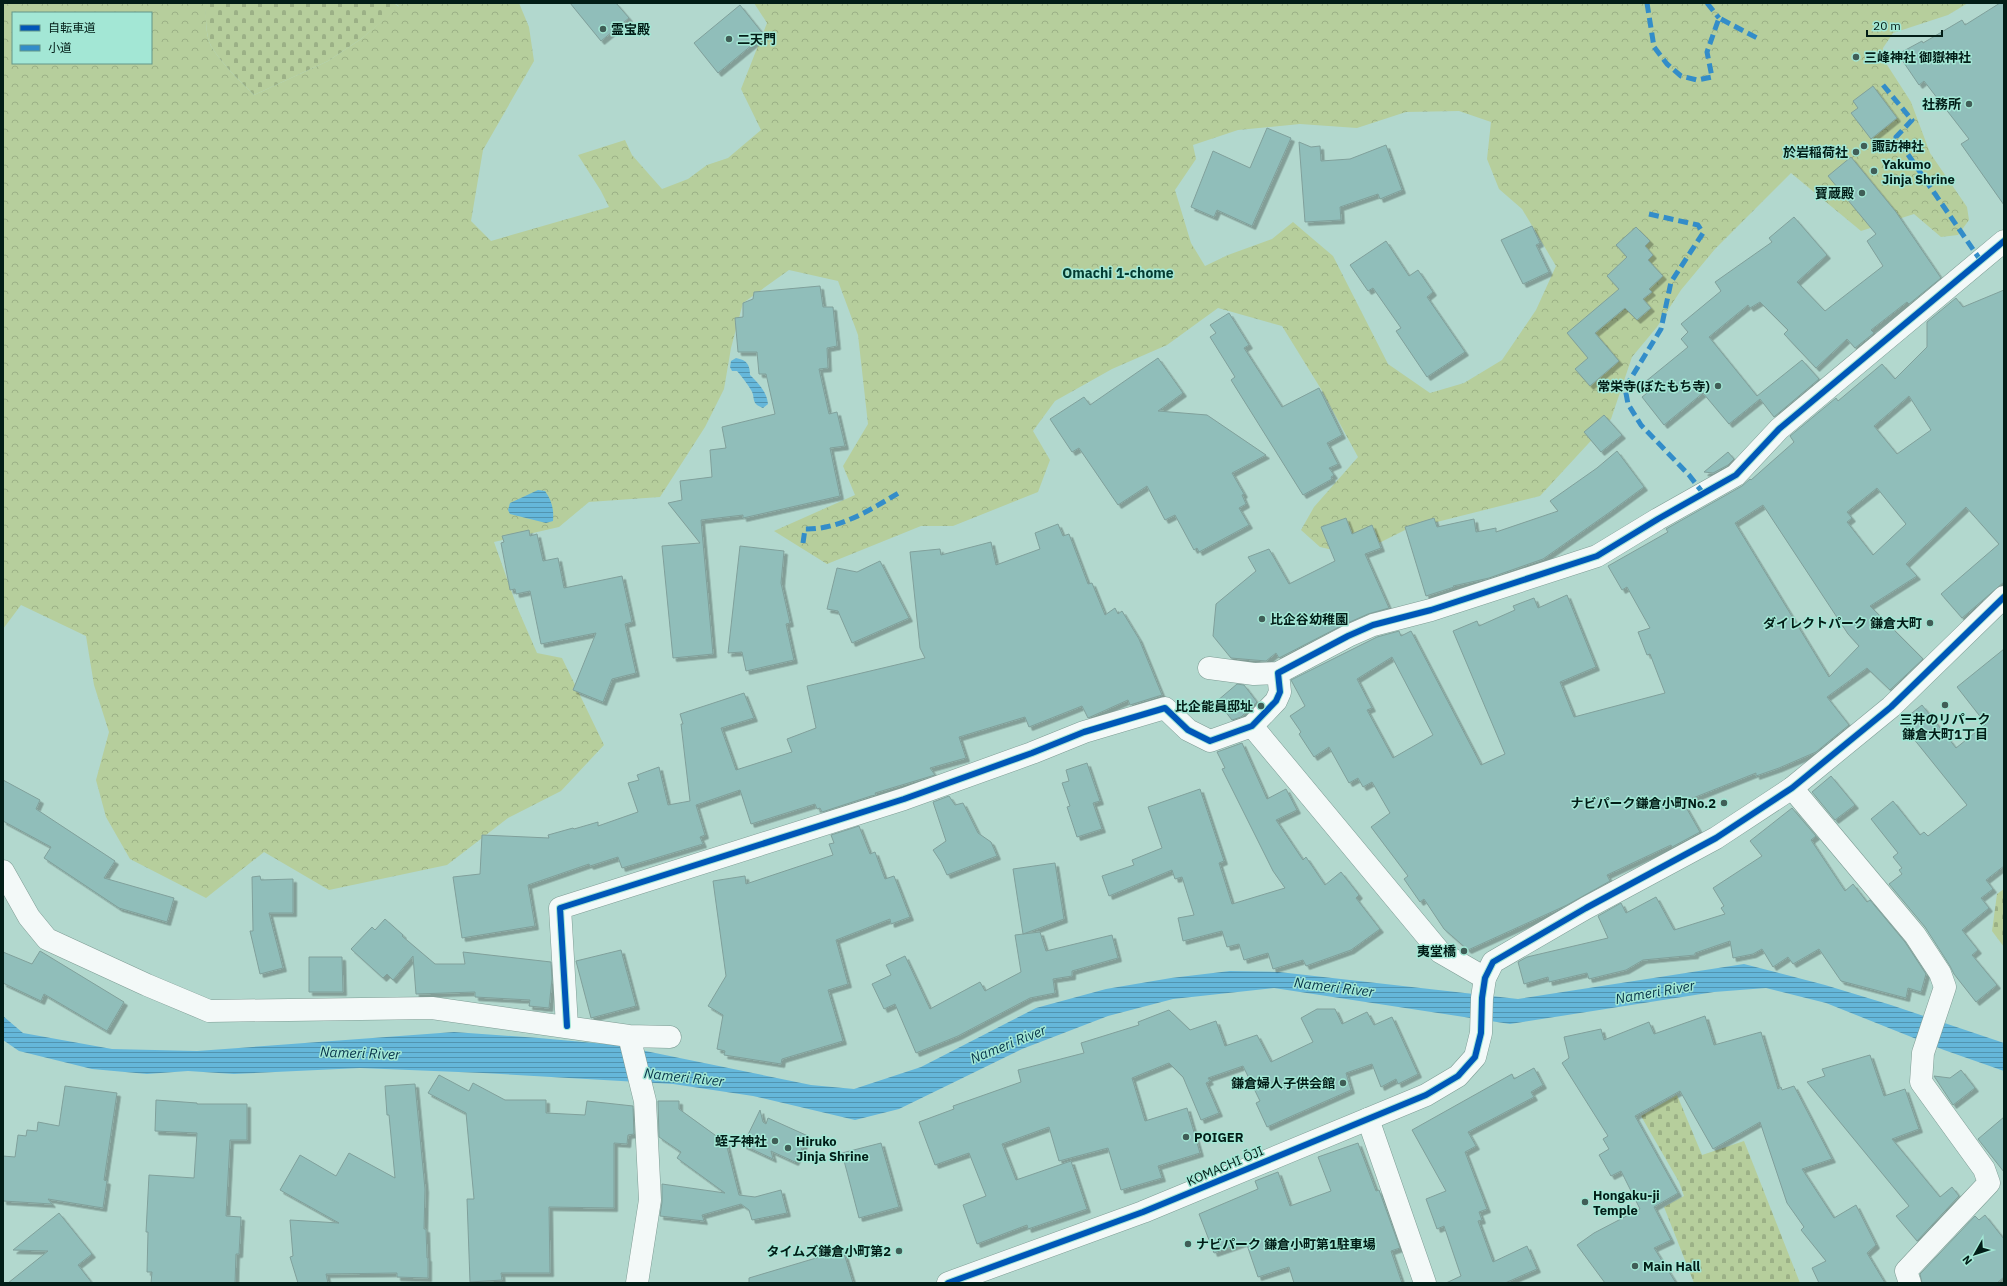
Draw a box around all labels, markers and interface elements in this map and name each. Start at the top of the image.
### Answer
legend [12,12,152,64]
scale bar [1867,12,1942,38]
text: 20 m [1873,18,1901,33]
text: 自転車道 [48,20,96,35]
place label: 霊宝殿 [611,21,650,38]
marker: 霊宝殿 [598,24,608,34]
place label: 二天門 [737,31,776,48]
marker: 二天門 [724,34,734,44]
text: 小道 [48,40,72,55]
place label: 三峰神社 御嶽神社 [1864,49,1971,66]
marker: 三峰神社 御嶽神社 [1851,52,1861,62]
place label: 社務所 [1922,96,1961,113]
marker: 社務所 [1964,99,1974,109]
place label: 諏訪神社 [1872,138,1924,155]
marker: 諏訪神社 [1859,141,1869,151]
place label: 於岩稲荷社 [1783,144,1848,161]
marker: 於岩稲荷社 [1851,147,1861,157]
place label: Yakumo Jinja Shrine [1882,156,1955,188]
marker: Yakumo Jinja Shrine [1869,166,1879,176]
place label: 寶蔵殿 [1815,185,1854,202]
marker: 寶蔵殿 [1857,188,1867,198]
district label: Omachi 1-chome [1062,264,1174,282]
place label: 常栄寺(ぼたもち寺) [1597,378,1710,395]
marker: 常栄寺(ぼたもち寺) [1713,381,1723,391]
place label: 比企谷幼稚園 [1270,611,1348,628]
marker: 比企谷幼稚園 [1257,614,1267,624]
place label: ダイレクトパーク 鎌倉大町 [1763,615,1922,632]
marker: ダイレクトパーク 鎌倉大町 [1925,618,1935,628]
place label: 比企能員邸址 [1175,698,1253,715]
marker: 三井のリパーク 鎌倉大町1丁目 [1940,700,1950,710]
marker: 比企能員邸址 [1256,701,1266,711]
place label: 三井のリパーク 鎌倉大町1丁目 [1899,711,1991,743]
place label: ナビパーク鎌倉小町No.2 [1571,795,1716,812]
marker: ナビパーク鎌倉小町No.2 [1719,798,1729,808]
place label: 夷堂橋 [1417,943,1456,960]
marker: 夷堂橋 [1459,946,1469,956]
water label: Nameri River [1293,973,1376,1001]
water label: Nameri River [1614,976,1697,1008]
water label: Nameri River [967,1020,1049,1067]
water label: Nameri River [320,1043,401,1063]
water label: Nameri River [643,1064,726,1090]
place label: 鎌倉婦人子供会館 [1231,1075,1335,1092]
marker: 鎌倉婦人子供会館 [1338,1078,1348,1088]
place label: POIGER [1194,1129,1244,1146]
marker: POIGER [1181,1132,1191,1142]
place label: 蛭子神社 [715,1133,767,1150]
place label: Hiruko Jinja Shrine [796,1133,869,1165]
marker: 蛭子神社 [770,1136,780,1146]
street label: KOMACHI ŌJI [1184,1142,1266,1190]
marker: Hiruko Jinja Shrine [783,1143,793,1153]
place label: Hongaku-ji Temple [1593,1187,1660,1219]
marker: Hongaku-ji Temple [1580,1197,1590,1207]
north arrow [1955,1234,1995,1274]
place label: ナビパーク 鎌倉小町第1駐車場 [1196,1236,1376,1253]
marker: ナビパーク 鎌倉小町第1駐車場 [1183,1239,1193,1249]
place label: タイムズ鎌倉小町第2 [766,1243,891,1260]
marker: タイムズ鎌倉小町第2 [894,1246,904,1256]
text: N [1959,1253,1975,1268]
place label: Main Hall [1643,1258,1700,1275]
marker: Main Hall [1630,1261,1640,1271]

